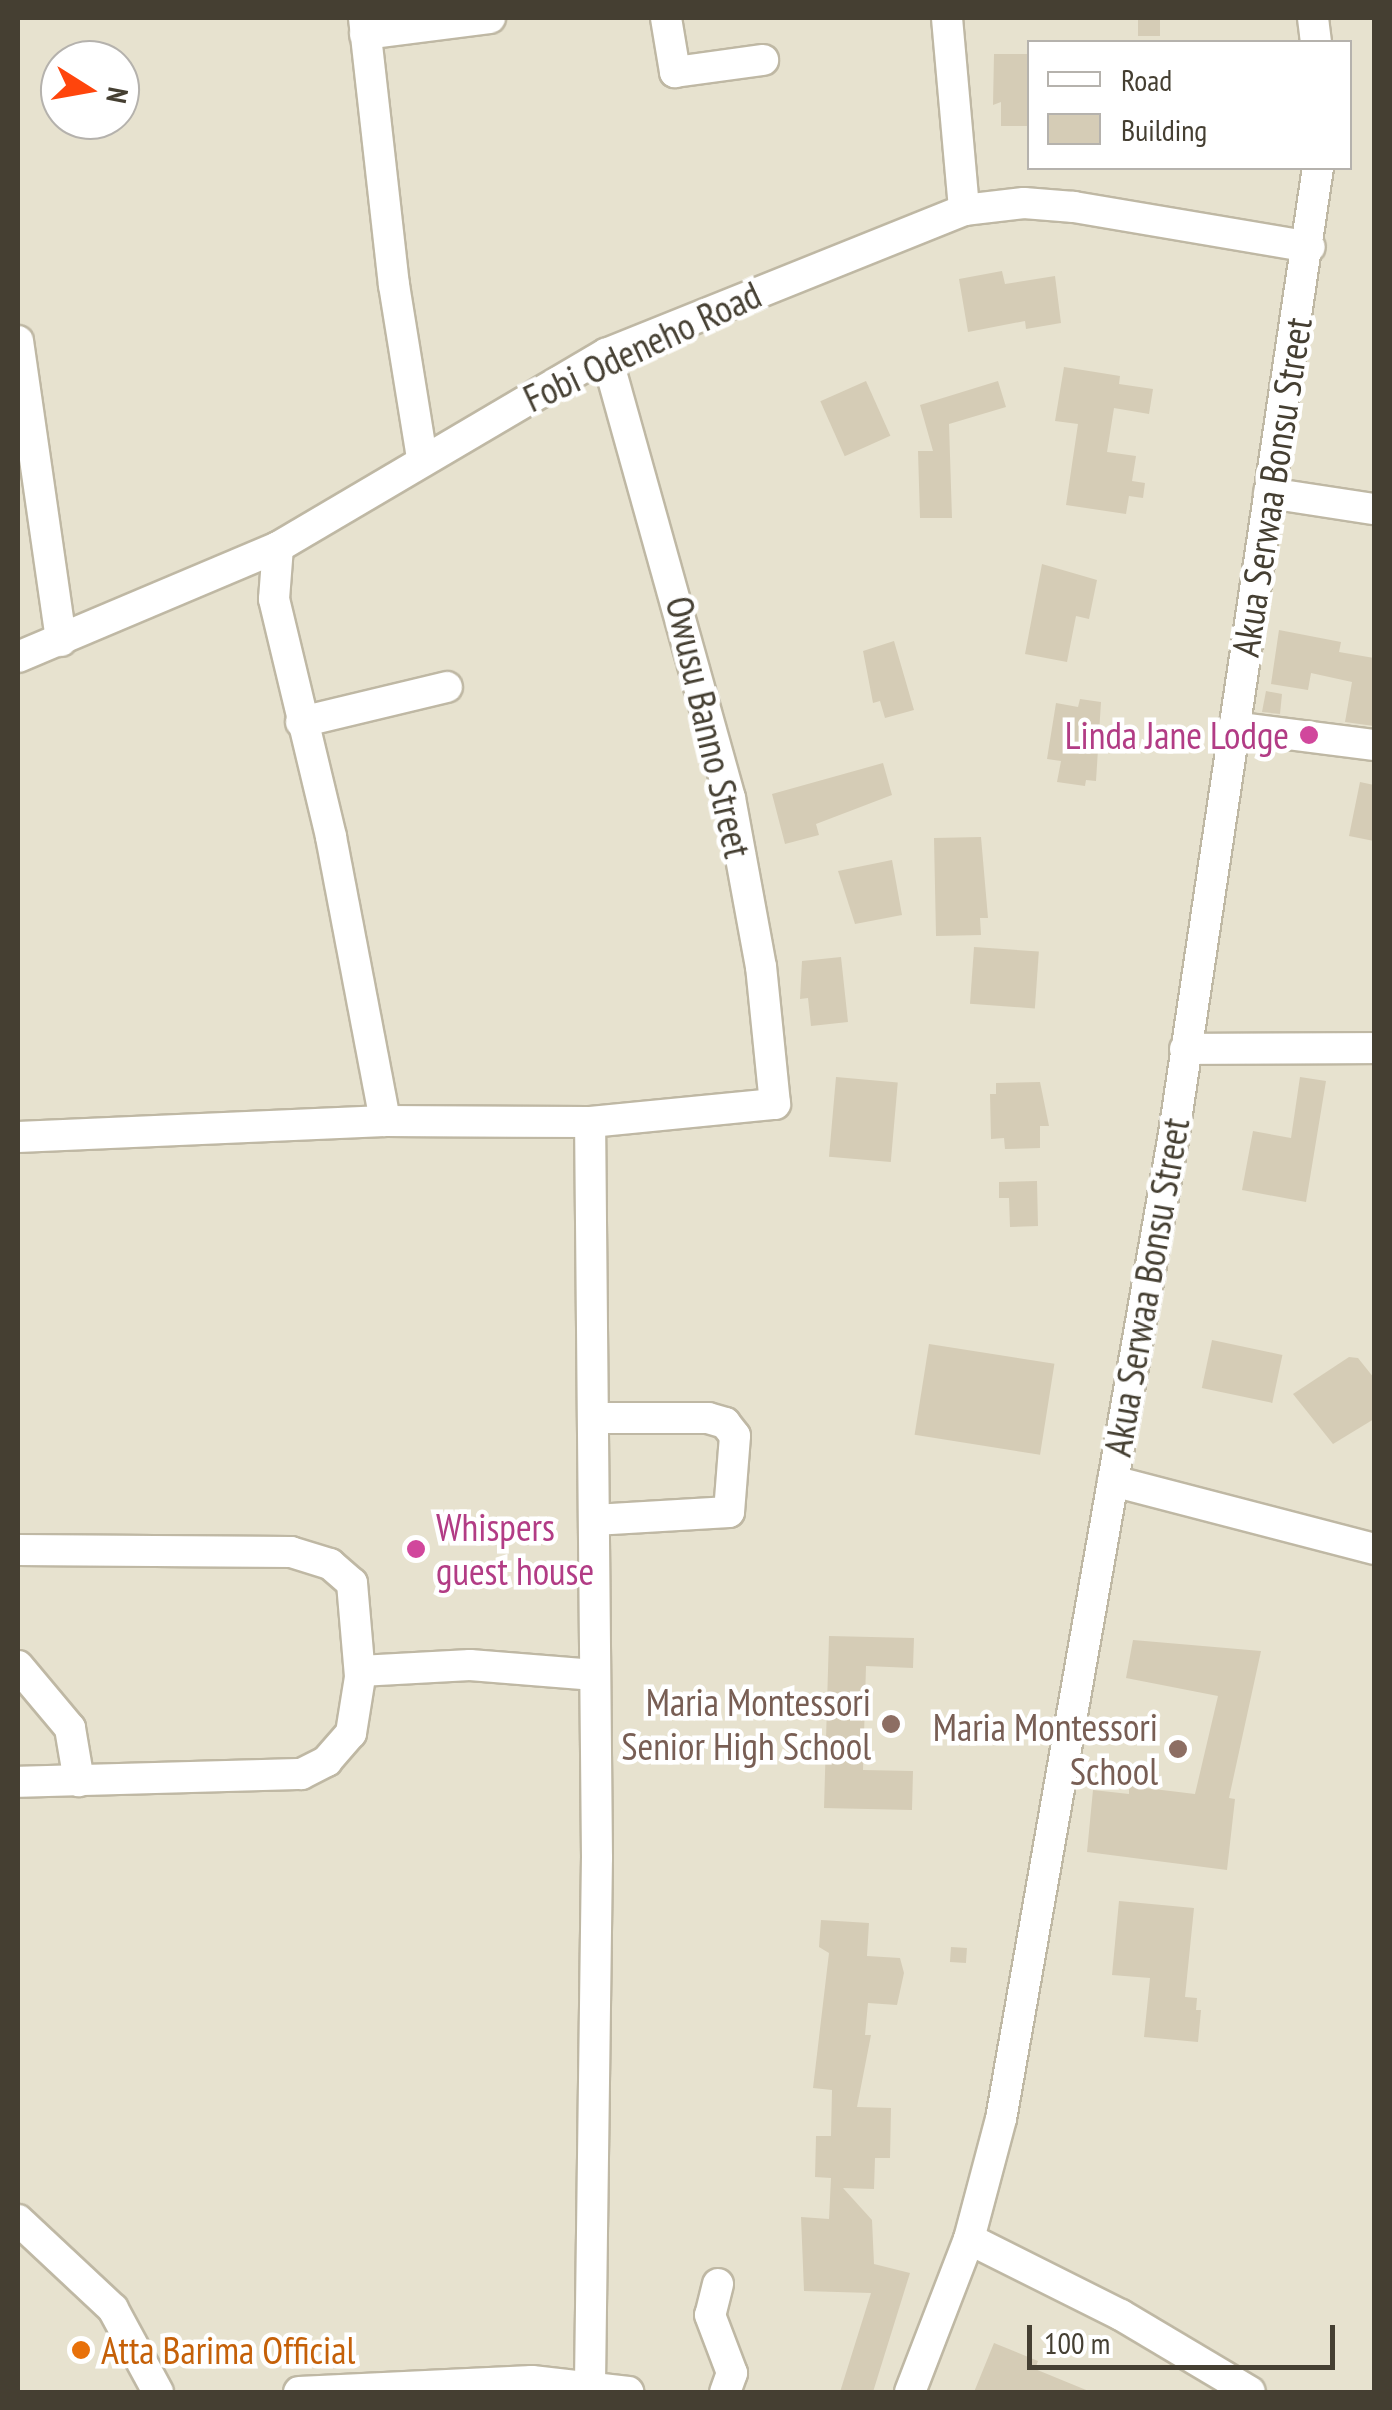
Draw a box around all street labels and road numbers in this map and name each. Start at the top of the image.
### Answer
street label: Fobi Odeneho Road [516,271,768,421]
street label: Akua Serwaa Bonsu Street [1222,314,1320,660]
street label: Owusu Banno Street [657,592,761,862]
street label: Akua Serwaa Bonsu Street [1094,1114,1198,1460]

